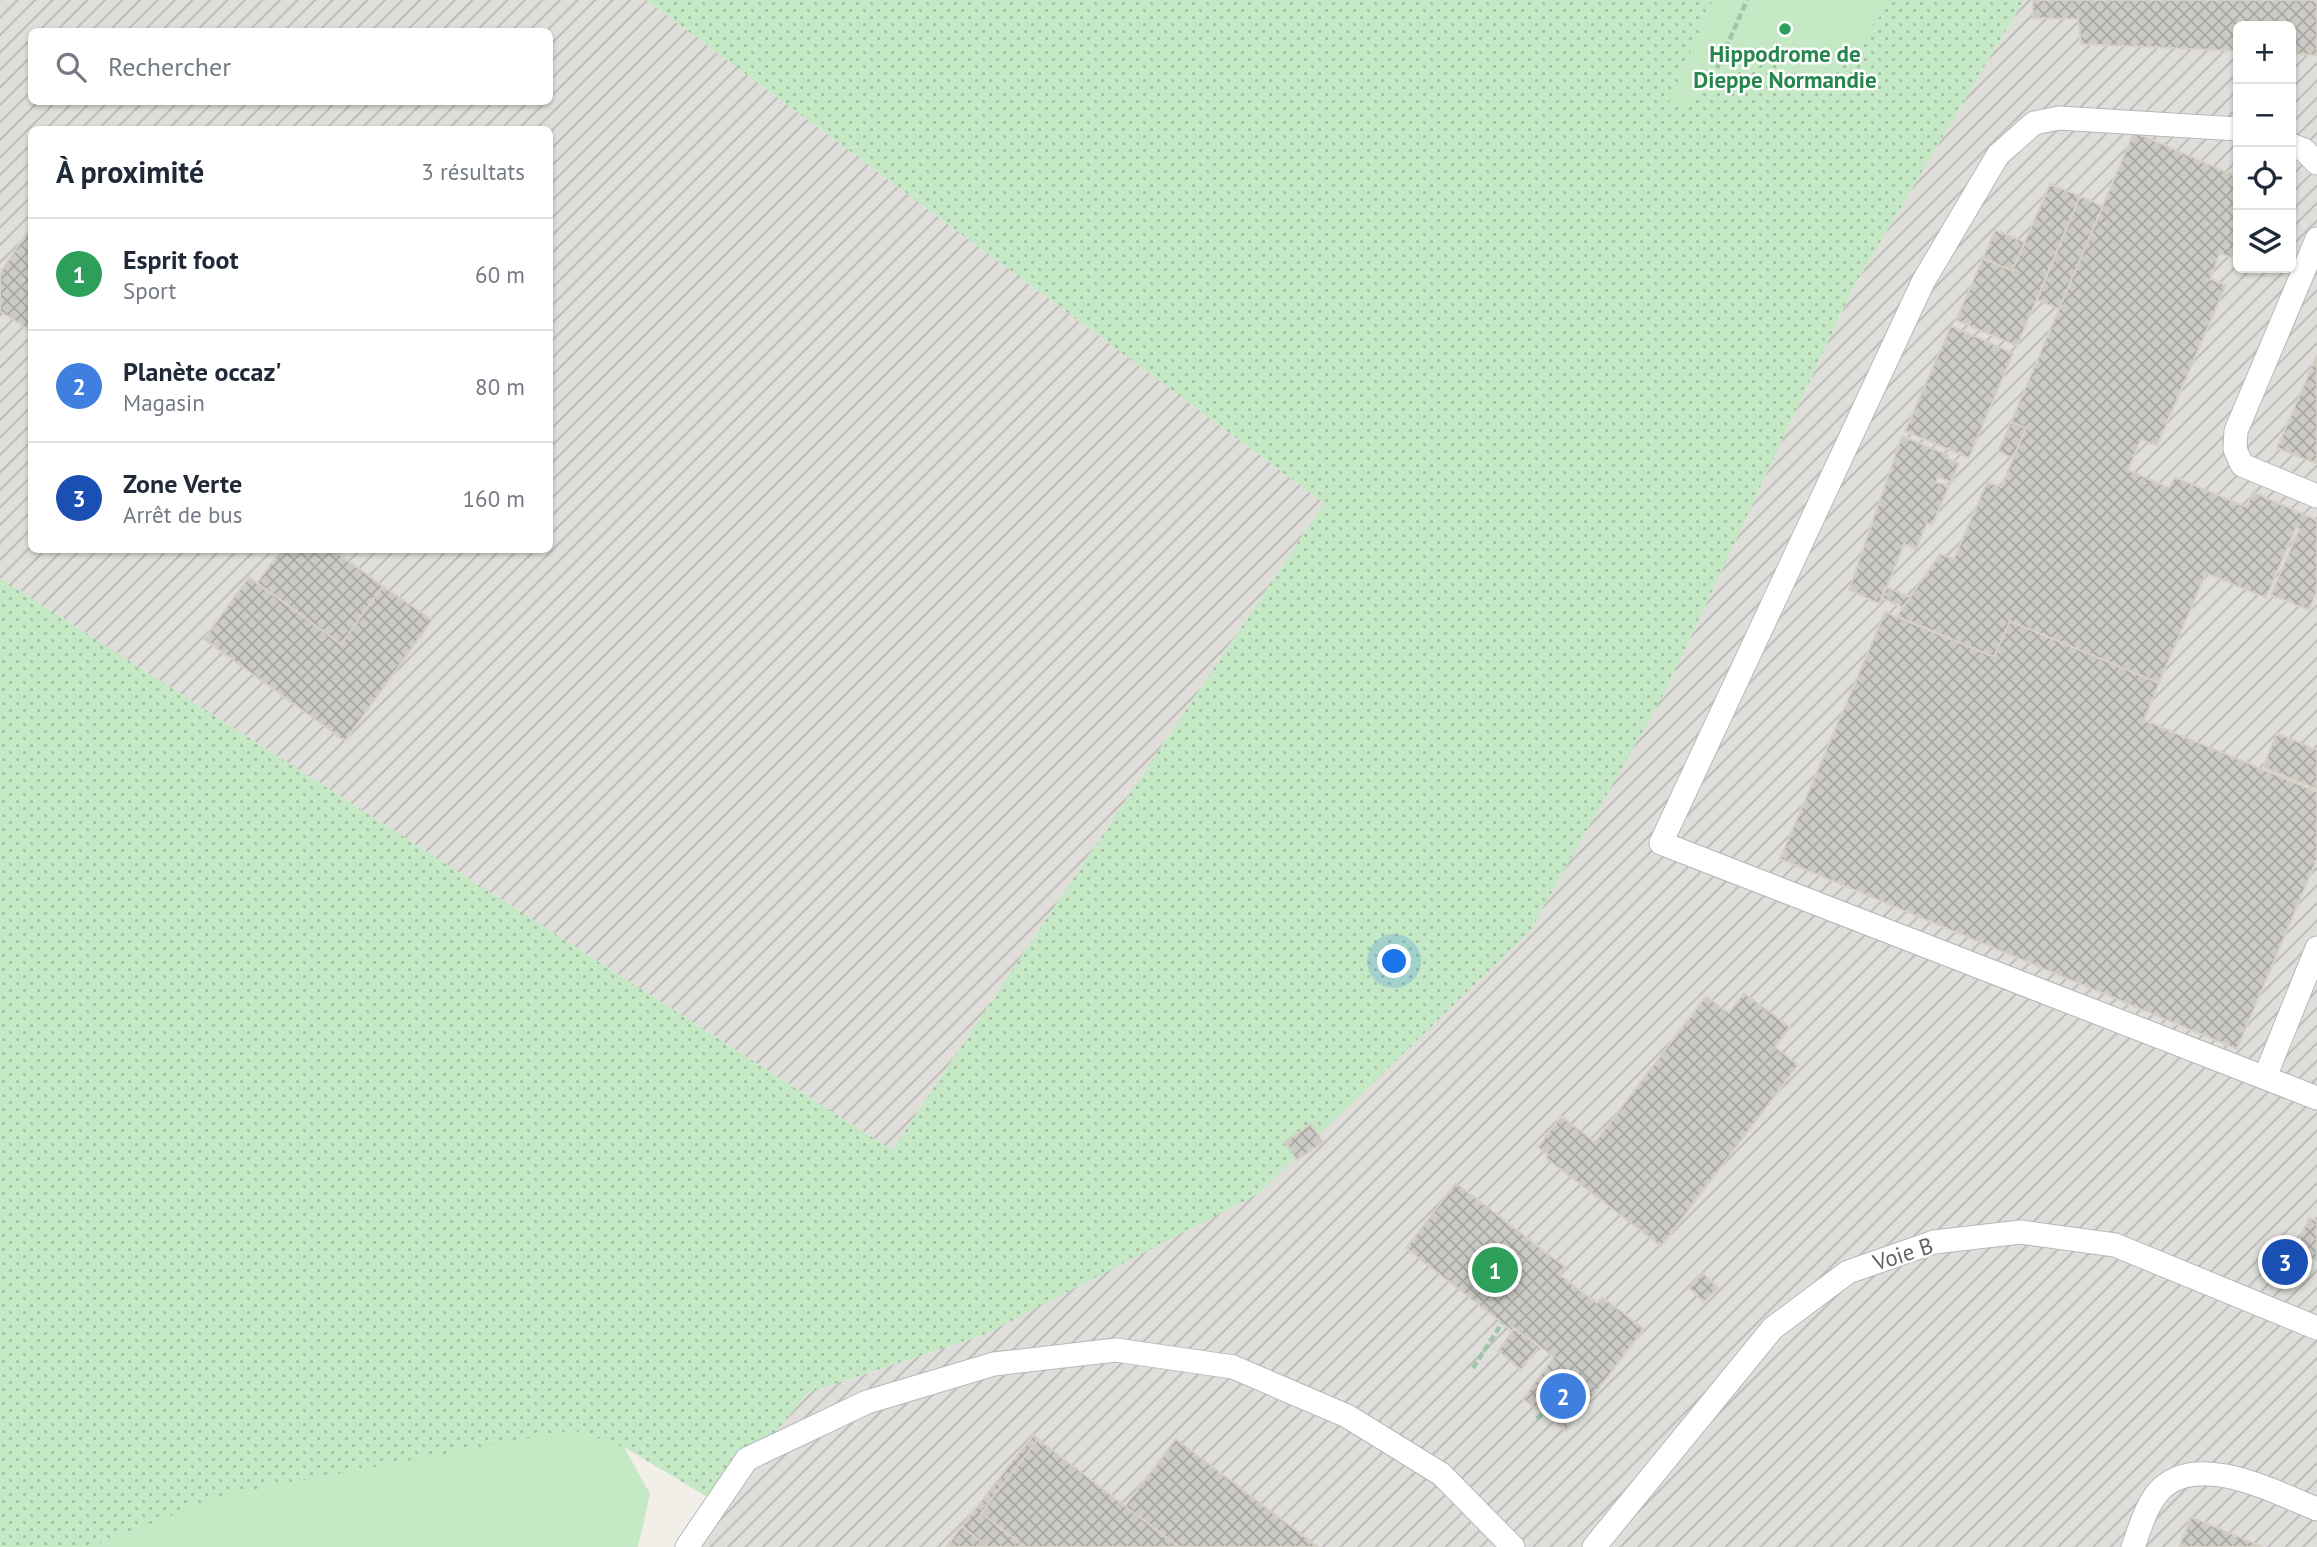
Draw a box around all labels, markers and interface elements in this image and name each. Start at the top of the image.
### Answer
marker: Hippodrome de Dieppe Normandie [1777,21,1793,37]
map controls [2233,21,2296,273]
button: + [2233,21,2296,84]
search box [28,28,553,105]
place label: Hippodrome de Dieppe Normandie [1693,39,1877,94]
icon: search [52,48,90,86]
text: Rechercher [108,50,231,83]
button: − [2233,84,2296,147]
button: locate [2233,147,2296,210]
text: À proximité [56,152,204,191]
text: 3 résultats [421,157,525,186]
button: layers [2233,210,2296,273]
text: Esprit foot [123,243,239,276]
text: 1 [72,260,86,289]
text: 60 m [475,260,525,289]
text: Sport [123,276,176,305]
text: Planète occaz' [123,355,282,388]
text: 2 [72,372,86,401]
text: 80 m [475,372,525,401]
text: Magasin [123,388,205,417]
text: Zone Verte [123,467,242,500]
text: 3 [72,484,86,513]
text: 160 m [463,484,525,513]
text: Arrêt de bus [123,500,242,529]
your location [1377,944,1411,978]
street label: Voie B [1868,1230,1937,1277]
pin: 3 [2262,1236,2308,1288]
pin: 1 [1472,1244,1518,1296]
pin: 2 [1540,1370,1586,1422]

